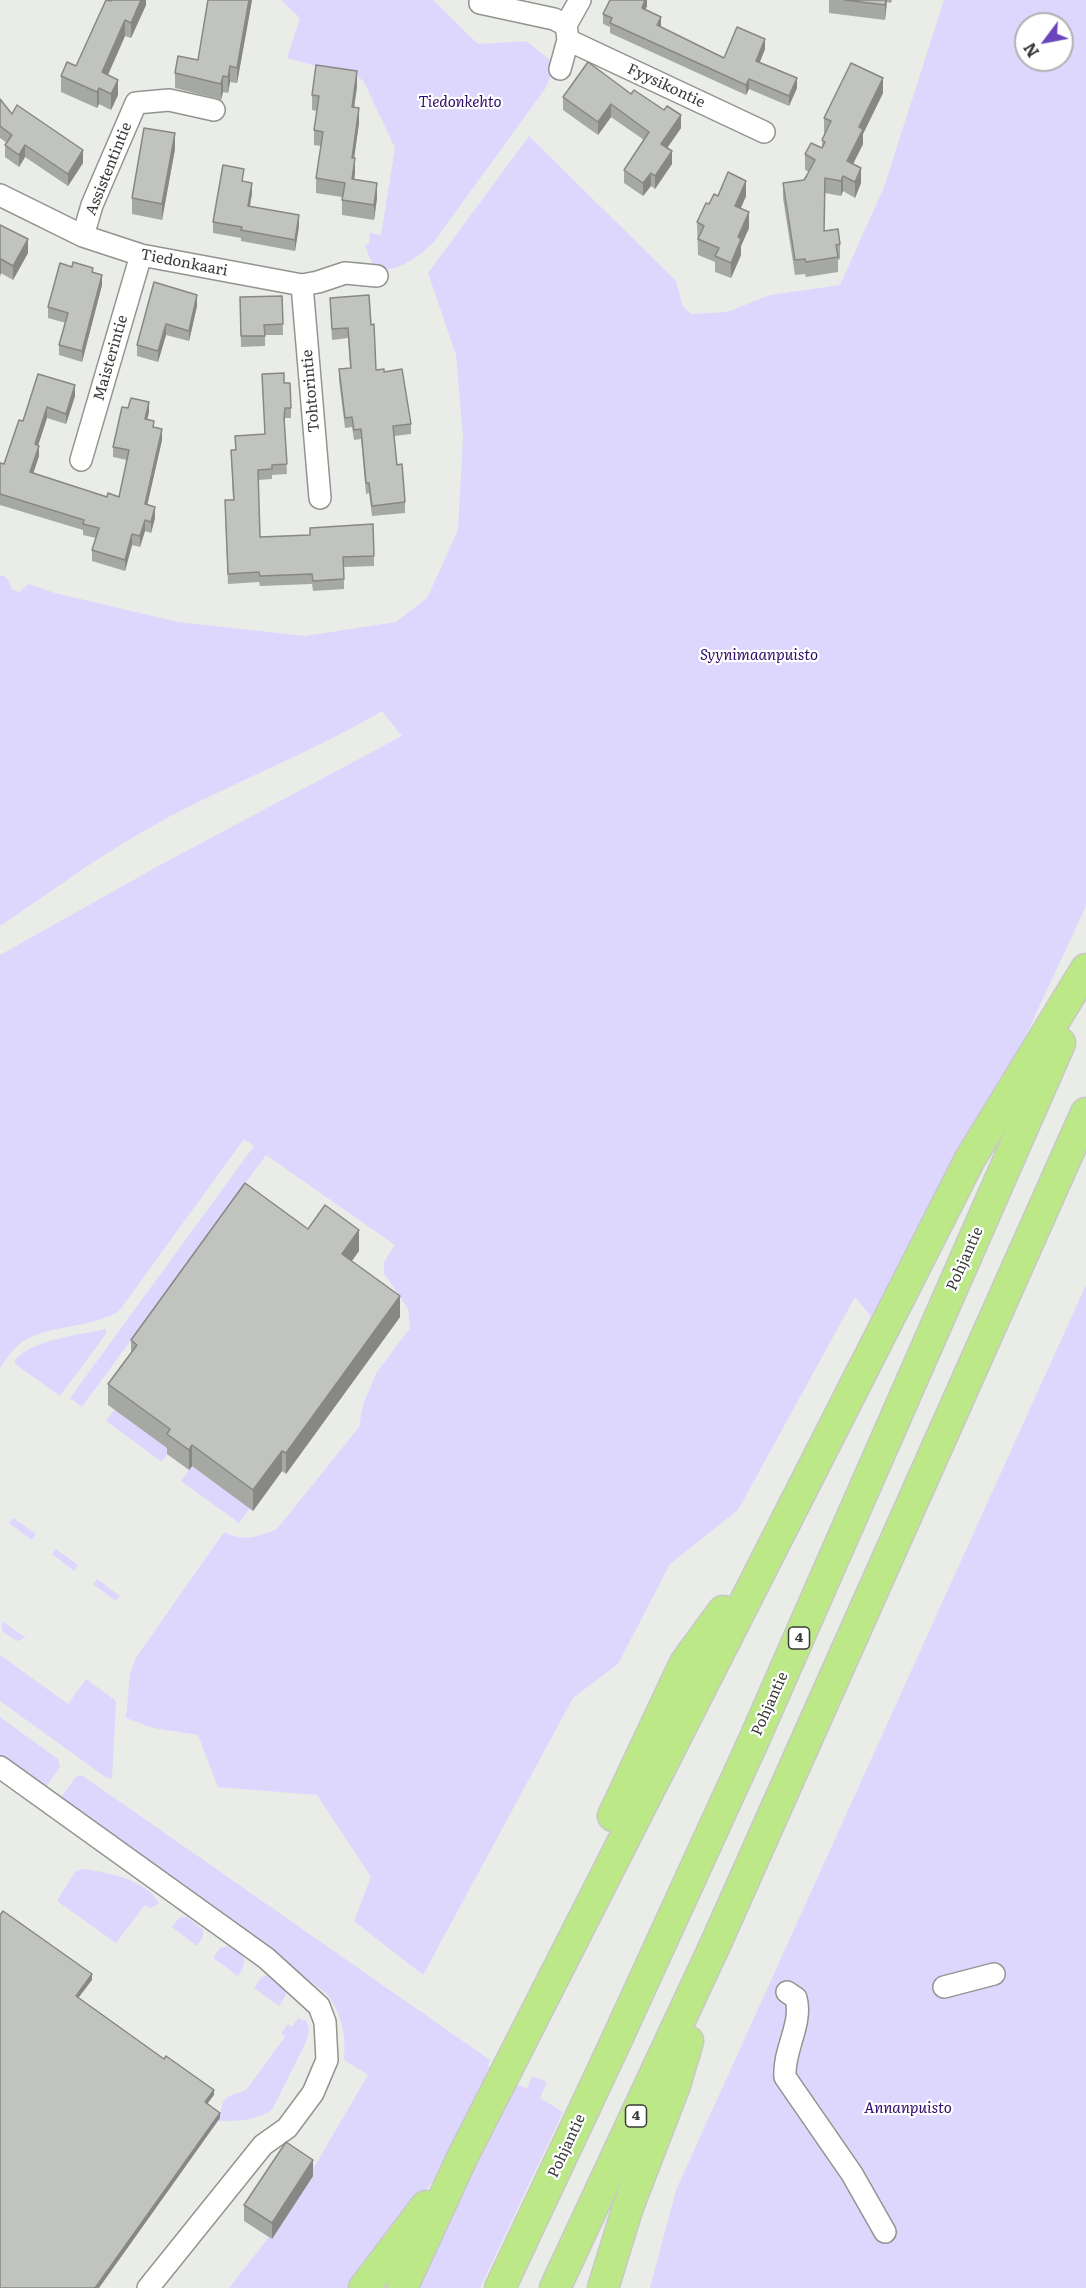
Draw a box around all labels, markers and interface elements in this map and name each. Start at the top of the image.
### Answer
north arrow [1014,12,1074,72]
text: N [1017,38,1044,63]
street label: Fyysikontie [624,60,708,112]
park label: Tiedonkehto [418,94,502,112]
street label: Assistentintie [82,120,136,218]
street label: Tiedonkaari [139,246,229,280]
street label: Maisterintie [90,313,132,403]
street label: Tohtorintie [298,349,324,433]
park label: Syynimaanpuisto [700,647,818,665]
street label: Pohjantie [943,1224,987,1294]
road number: 4 [788,1627,810,1649]
street label: Pohjantie [748,1669,792,1739]
park label: Annanpuisto [864,2100,952,2118]
road number: 4 [626,2105,646,2127]
street label: Pohjantie [544,2111,590,2181]

